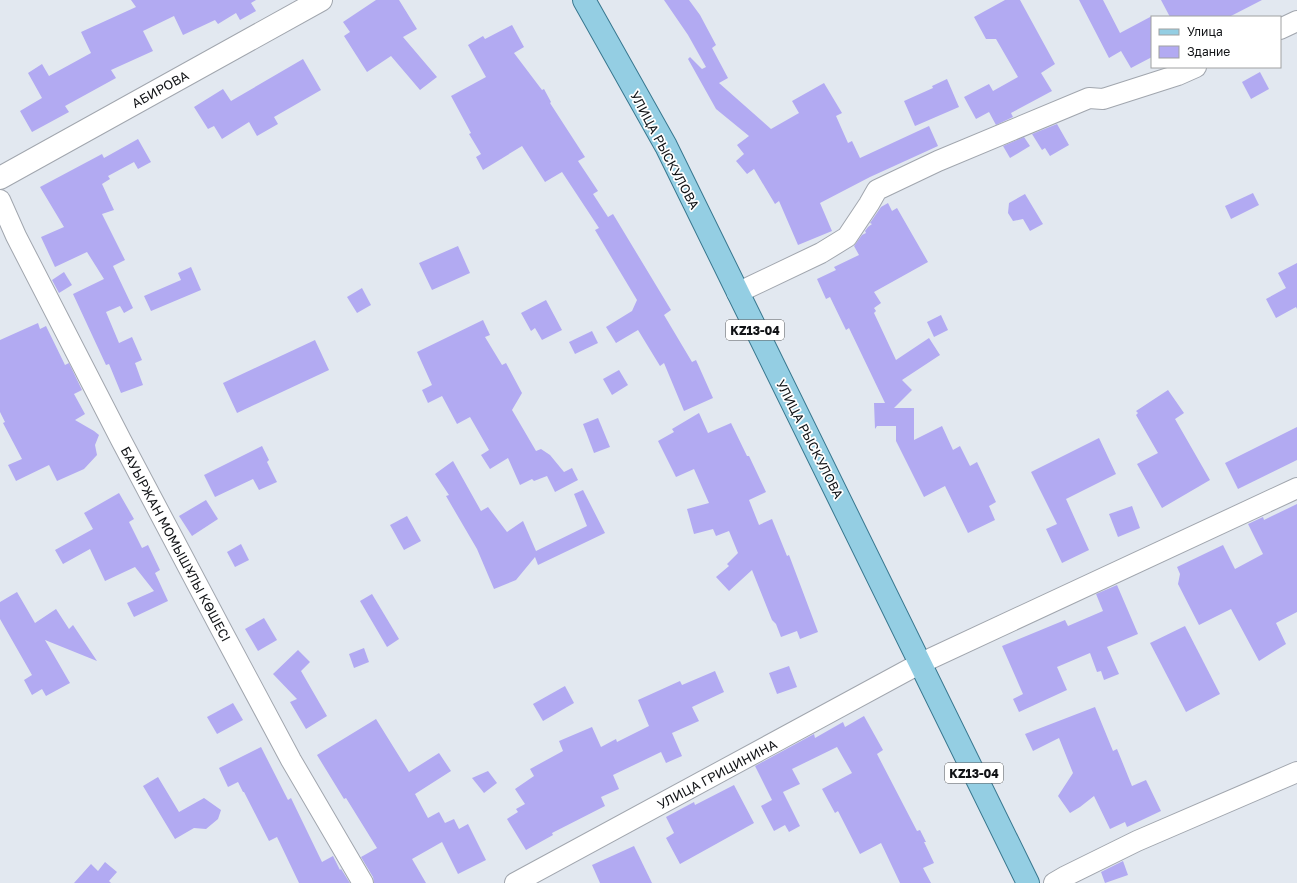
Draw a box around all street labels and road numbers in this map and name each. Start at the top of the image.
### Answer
street label: АБИРОВА [129,67,191,111]
street label: УЛИЦА РЫСКУЛОВА [627,88,703,212]
road number: KZ13-04 [726,320,784,340]
street label: УЛИЦА РЫСКУЛОВА [773,377,847,501]
street label: БАУЫРЖАН МОМЫШҰЛЫ КӨШЕСІ [118,444,234,644]
street label: УЛИЦА ГРИЦИНИНА [654,736,780,812]
road number: KZ13-04 [945,763,1003,783]

